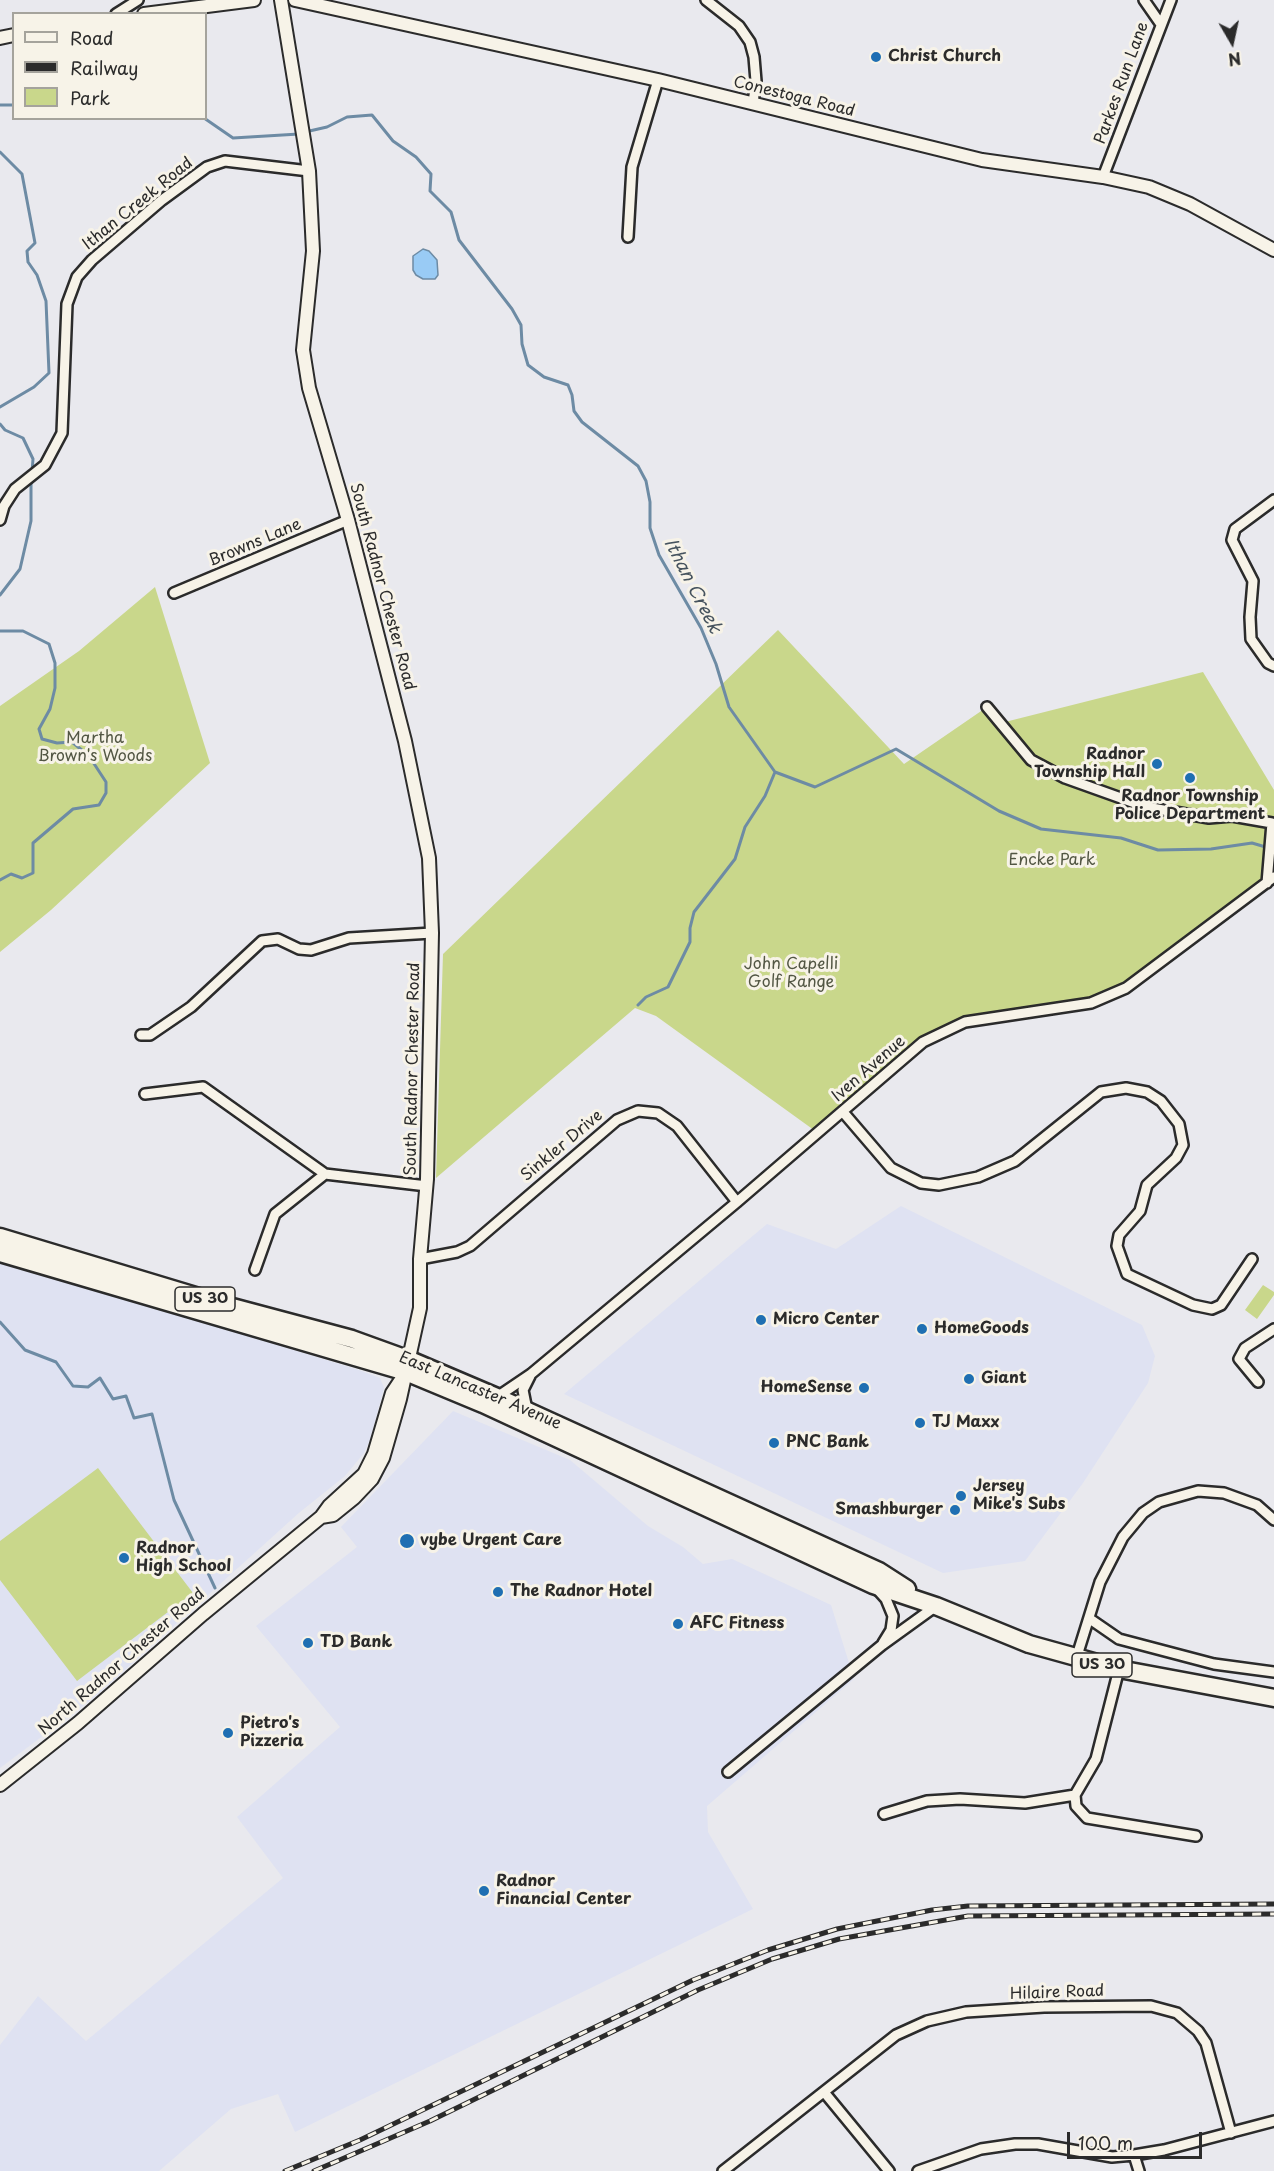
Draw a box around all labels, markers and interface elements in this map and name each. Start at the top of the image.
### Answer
legend [12,12,207,120]
north arrow [1202,12,1262,72]
street label: Parkes Run Lane [1091,19,1153,147]
text: Road [70,24,114,51]
place label: Christ Church [888,47,1001,67]
text: N [1227,47,1243,73]
marker: Christ Church [869,50,883,64]
text: Railway [70,54,138,81]
street label: Conestoga Road [731,73,857,121]
text: Park [70,84,110,111]
street label: Ithan Creek Road [79,154,197,254]
street label: South Radnor Chester Road [345,481,419,693]
street label: Browns Lane [206,515,304,571]
water label: Ithan Creek [659,535,725,637]
park label: Martha Brown's Woods [38,729,152,767]
place label: Radnor Township Hall [1034,745,1145,783]
marker: Radnor Township Hall [1150,757,1164,771]
marker: Radnor Township Police Department [1183,771,1197,785]
place label: Radnor Township Police Department [1115,787,1265,825]
park label: Encke Park [1009,851,1095,871]
park label: John Capelli Golf Range [744,955,838,993]
street label: South Radnor Chester Road [402,962,424,1176]
street label: Iven Avenue [828,1032,910,1106]
street label: Sinkler Drive [517,1106,607,1186]
road number: US 30 [175,1287,235,1311]
place label: Micro Center [773,1310,879,1330]
marker: Micro Center [754,1313,768,1327]
place label: HomeGoods [934,1319,1029,1339]
marker: HomeGoods [915,1322,929,1336]
street label: East Lancaster Avenue [396,1348,564,1434]
place label: Giant [981,1369,1027,1389]
marker: Giant [962,1372,976,1386]
place label: HomeSense [761,1378,852,1398]
marker: HomeSense [857,1381,871,1395]
place label: TJ Maxx [932,1413,999,1433]
marker: TJ Maxx [913,1416,927,1430]
place label: PNC Bank [786,1433,869,1453]
marker: PNC Bank [767,1436,781,1450]
place label: Jersey Mike's Subs [973,1477,1065,1515]
marker: Jersey Mike's Subs [954,1489,968,1503]
place label: Smashburger [835,1500,943,1520]
marker: Smashburger [948,1503,962,1517]
place label: vybe Urgent Care [420,1531,562,1551]
marker: vybe Urgent Care [398,1532,416,1550]
place label: Radnor High School [136,1539,231,1577]
marker: Radnor High School [117,1551,131,1565]
place label: The Radnor Hotel [510,1582,652,1602]
street label: North Radnor Chester Road [35,1585,209,1739]
marker: The Radnor Hotel [491,1585,505,1599]
place label: AFC Fitness [690,1614,784,1634]
marker: AFC Fitness [671,1617,685,1631]
place label: TD Bank [320,1633,392,1653]
marker: TD Bank [301,1636,315,1650]
road number: US 30 [1072,1653,1132,1677]
place label: Pietro's Pizzeria [240,1714,304,1752]
marker: Pietro's Pizzeria [221,1726,235,1740]
place label: Radnor Financial Center [496,1872,631,1910]
marker: Radnor Financial Center [477,1884,491,1898]
street label: Hilaire Road [1009,1982,1105,2004]
scale bar [1070,2120,1205,2158]
text: 100 m [1078,2129,1133,2156]

